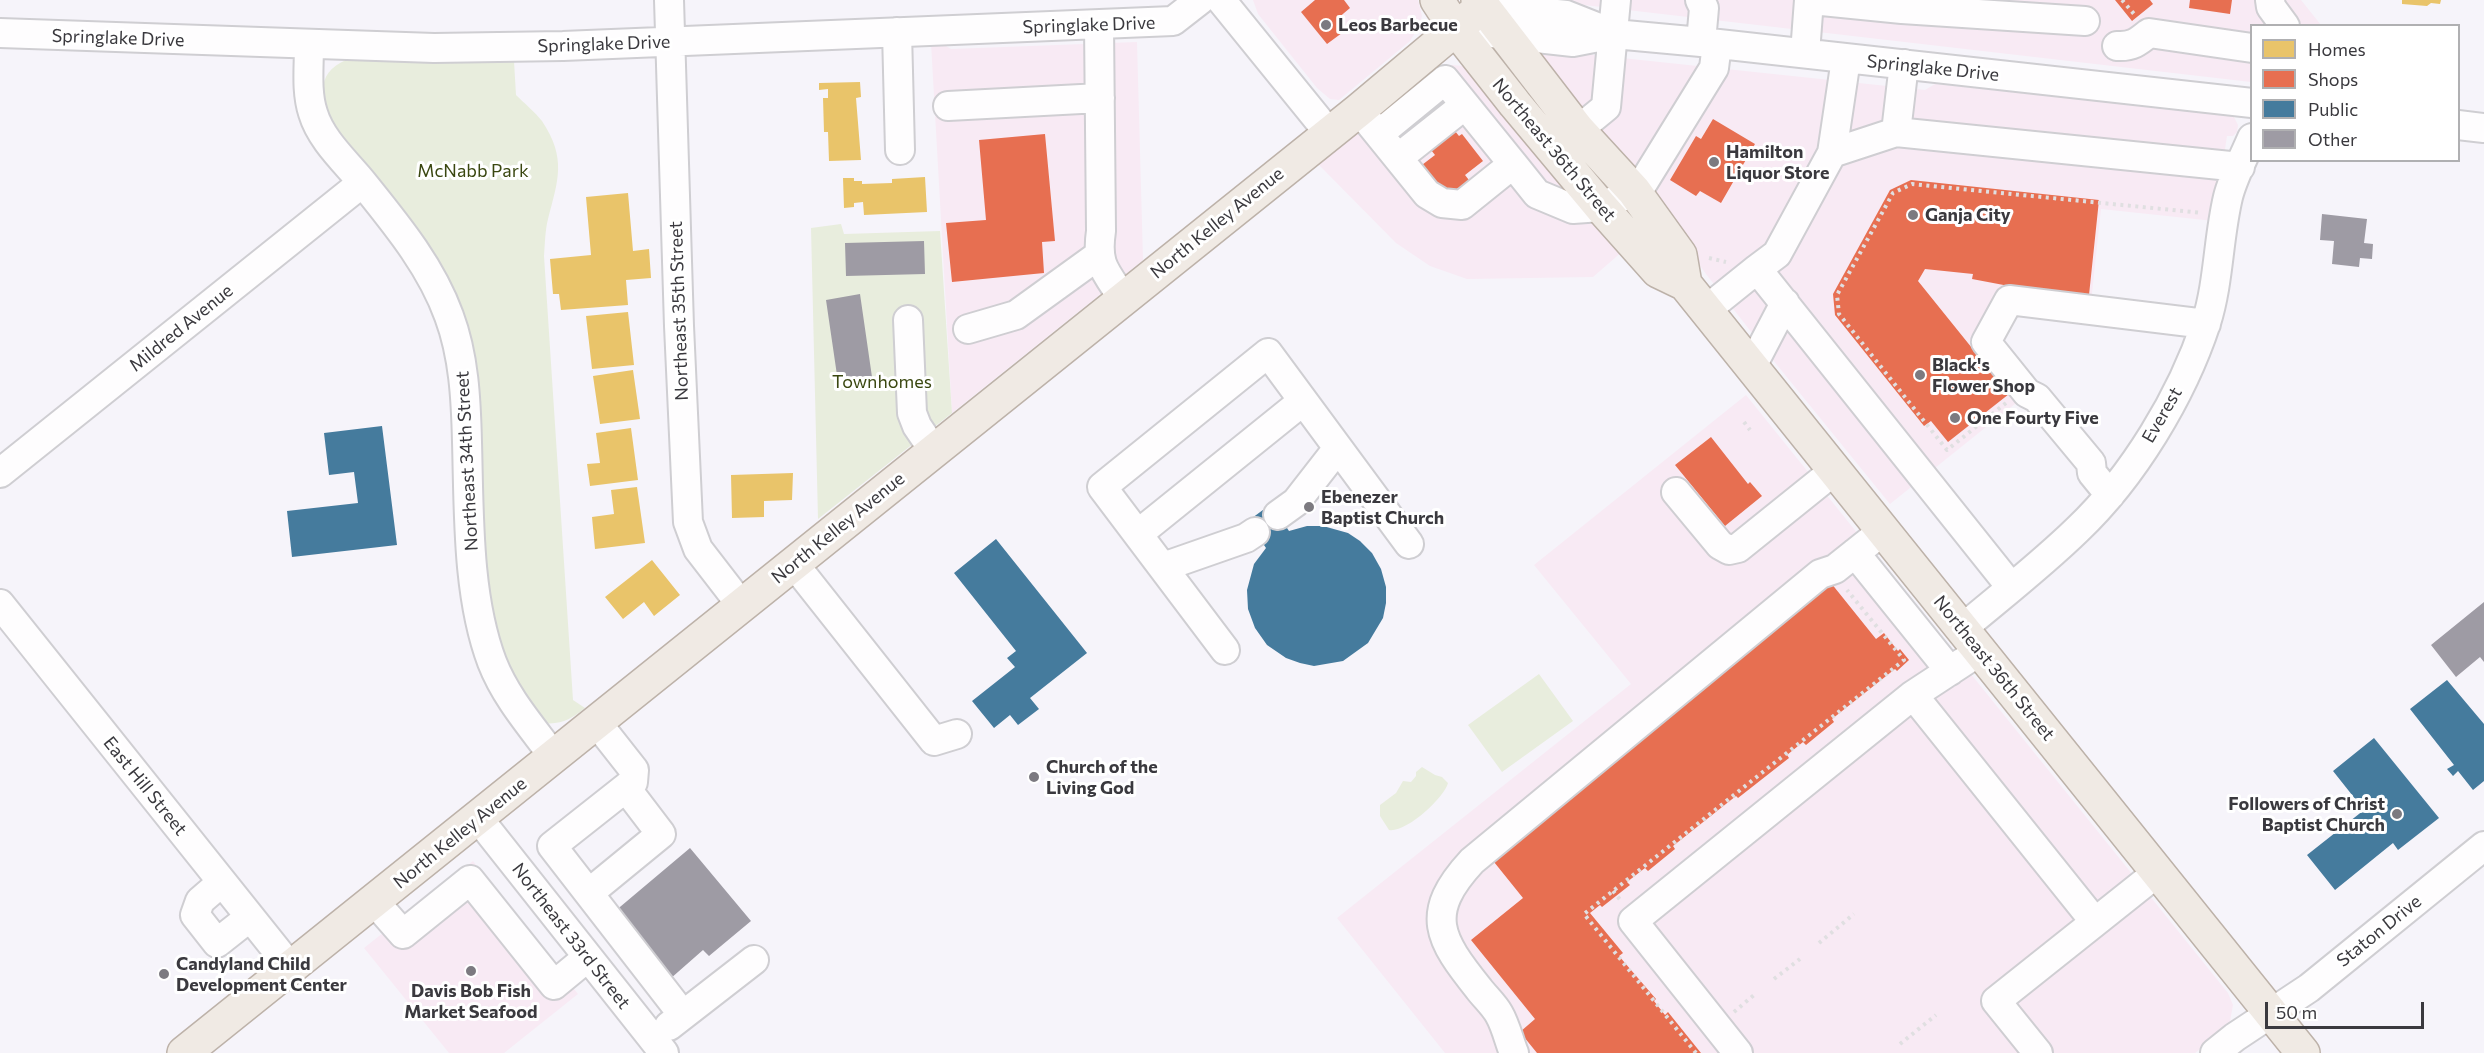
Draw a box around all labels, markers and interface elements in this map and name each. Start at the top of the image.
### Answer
street label: Springlake Drive [1022,12,1156,38]
place label: Leos Barbecue [1338,14,1458,36]
marker: Leos Barbecue [1319,18,1333,32]
legend [2250,24,2460,162]
street label: Springlake Drive [51,25,185,51]
street label: Springlake Drive [537,31,671,57]
text: Homes [2308,38,2366,60]
street label: Springlake Drive [1866,50,2000,86]
text: Shops [2308,68,2358,90]
street label: Northeast 36th Street [1488,74,1620,226]
text: Public [2308,98,2358,120]
text: Other [2308,128,2357,150]
place label: Hamilton Liquor Store [1726,141,1830,184]
marker: Hamilton Liquor Store [1707,155,1721,169]
park label: McNabb Park [417,160,529,182]
street label: North Kelley Avenue [1146,163,1288,283]
place label: Ganja City [1925,204,2011,226]
marker: Ganja City [1906,208,1920,222]
street label: Northeast 35th Street [665,221,693,401]
street label: Mildred Avenue [125,280,237,376]
place label: Black's Flower Shop [1932,354,2035,397]
marker: Black's Flower Shop [1913,368,1927,382]
street label: Northeast 34th Street [451,370,483,552]
park label: Townhomes [832,371,932,393]
street label: Everest [2137,383,2187,447]
place label: One Fourty Five [1967,407,2099,429]
marker: One Fourty Five [1948,411,1962,425]
street label: North Kelley Avenue [767,468,909,588]
place label: Ebenezer Baptist Church [1321,486,1444,528]
marker: Ebenezer Baptist Church [1302,500,1316,514]
street label: Northeast 36th Street [1929,591,2059,745]
street label: East Hill Street [99,732,191,840]
place label: Church of the Living God [1046,756,1158,798]
marker: Church of the Living God [1027,770,1041,784]
street label: North Kelley Avenue [389,773,531,893]
place label: Followers of Christ Baptist Church [2228,793,2385,836]
marker: Followers of Christ Baptist Church [2390,807,2404,821]
street label: Northeast 33rd Street [507,859,635,1013]
street label: Staton Drive [2332,890,2426,972]
place label: Candyland Child Development Center [176,953,347,996]
marker: Davis Bob Fish Market Seafood [464,964,478,978]
marker: Candyland Child Development Center [157,967,171,981]
place label: Davis Bob Fish Market Seafood [404,980,538,1022]
scale bar [2268,990,2427,1028]
text: 50 m [2276,1001,2317,1023]

